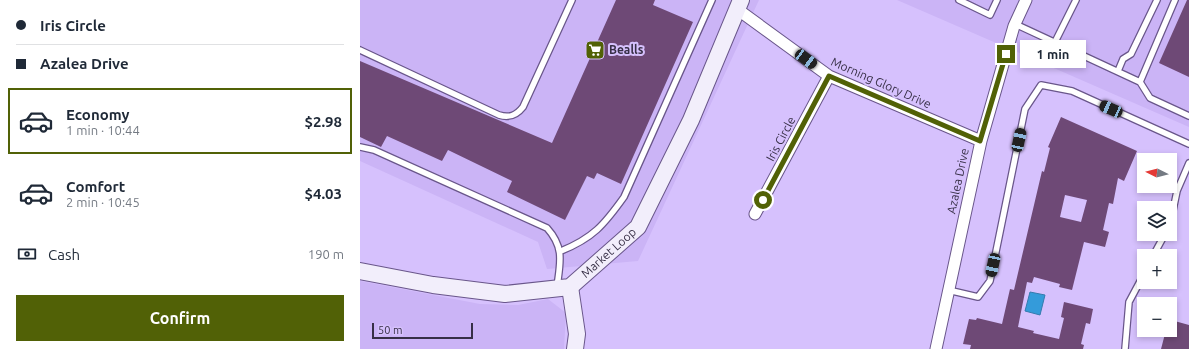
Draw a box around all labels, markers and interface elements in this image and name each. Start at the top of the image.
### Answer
text: Iris Circle [40,17,106,34]
supermarket icon: Bealls [584,39,606,61]
callout: 1 min [1020,40,1086,68]
place label: Bealls [609,43,644,56]
route end [997,45,1015,63]
car [793,47,819,71]
text: 1 min [1037,47,1069,61]
text: Azalea Drive [40,55,129,72]
street label: Morning Glory Drive [829,55,933,110]
car [1098,99,1124,119]
icon: car [18,103,54,139]
text: Economy [66,106,130,123]
text: $2.98 [304,113,342,130]
street label: Iris Circle [763,114,798,163]
text: 1 min · 10:44 [66,123,140,137]
car [1011,127,1027,153]
street label: Azalea Drive [944,147,971,215]
north arrow [1137,153,1177,193]
map controls [1137,153,1177,337]
icon: car [18,175,54,211]
text: Comfort [66,178,125,195]
text: $4.03 [304,185,342,202]
route start [754,191,772,209]
text: 2 min · 10:45 [66,195,140,209]
button: layers [1137,201,1177,241]
street label: Market Loop [579,225,638,280]
icon: cash [16,243,38,265]
text: Cash [48,246,80,263]
text: 190 m [308,247,344,261]
button: + [1137,249,1177,289]
car [985,252,1001,278]
button: Confirm [16,295,344,341]
button: − [1137,297,1177,337]
scale bar [372,321,473,340]
text: 50 m [378,324,402,336]

